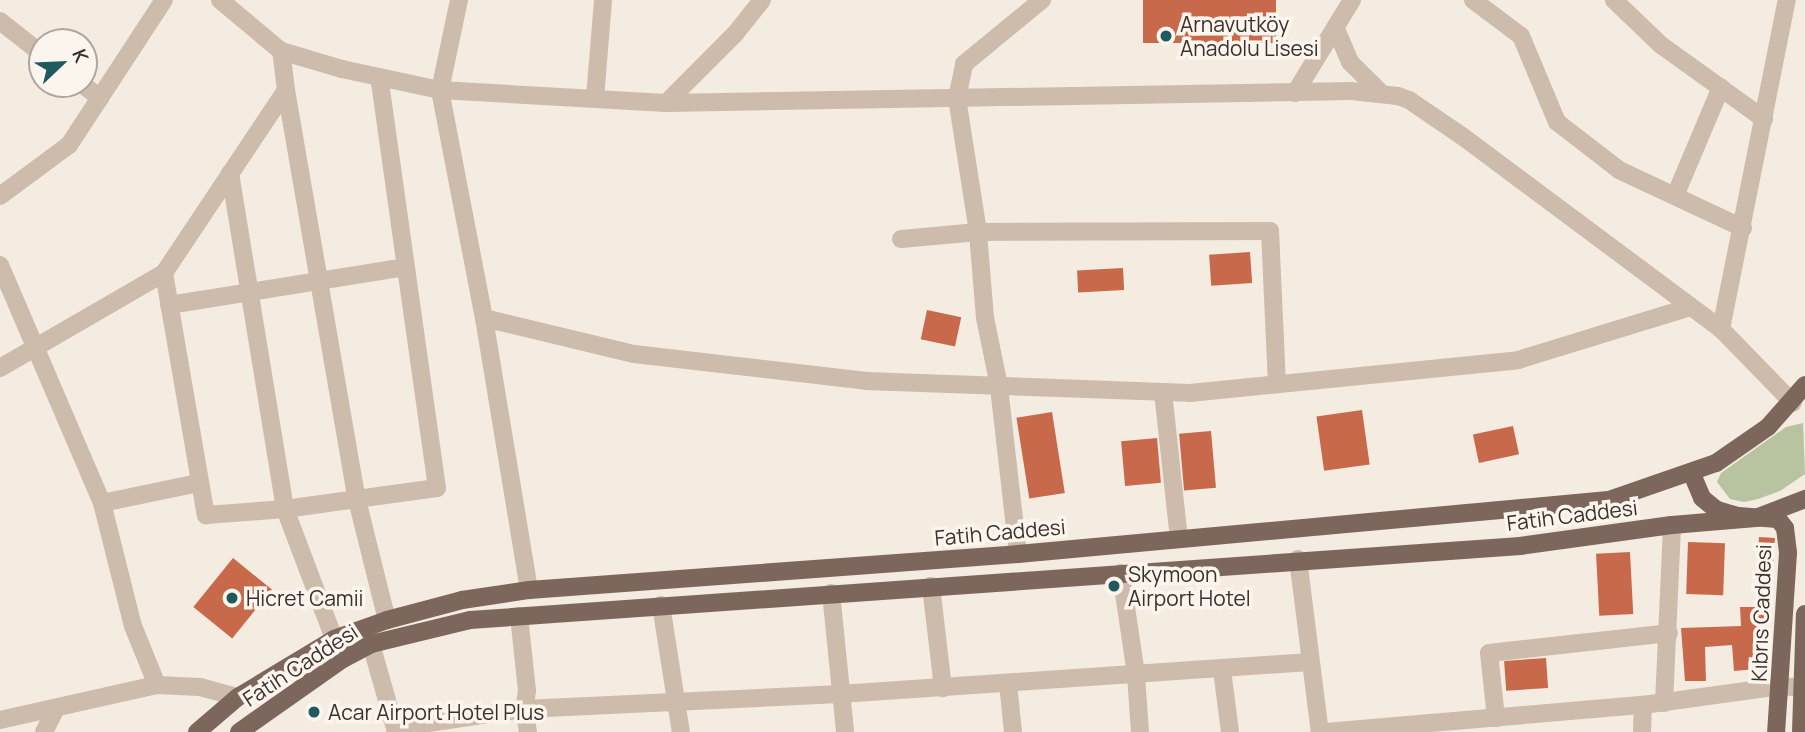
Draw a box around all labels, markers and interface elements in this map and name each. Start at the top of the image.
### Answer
place label: Arnavutköy Anadolu Lisesi [1180,11,1319,61]
north arrow [28,28,98,98]
marker: Arnavutköy Anadolu Lisesi [1158,28,1174,44]
text: K [66,45,95,66]
street label: Fatih Caddesi [1505,494,1639,536]
street label: Fatih Caddesi [933,514,1067,550]
street label: Kıbrıs Caddesi [1746,544,1776,682]
place label: Skymoon Airport Hotel [1128,561,1251,611]
marker: Skymoon Airport Hotel [1106,578,1122,594]
place label: Hicret Camii [246,585,363,611]
marker: Hicret Camii [224,590,240,606]
street label: Fatih Caddesi [238,619,362,711]
place label: Acar Airport Hotel Plus [328,699,544,725]
marker: Acar Airport Hotel Plus [306,704,322,720]

